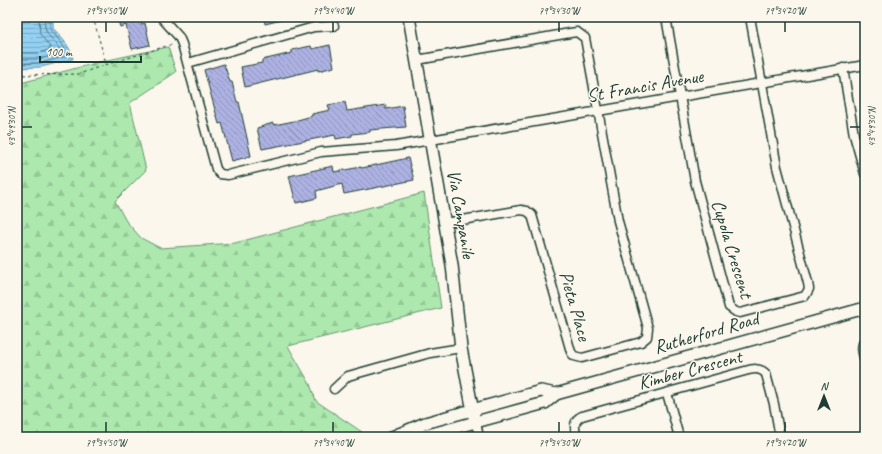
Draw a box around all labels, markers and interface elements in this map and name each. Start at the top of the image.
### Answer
text: 79°34'50"W [86,4,128,17]
text: 79°34'40"W [313,4,355,17]
text: 79°34'30"W [539,4,581,17]
text: 79°34'20"W [765,4,807,17]
scale bar [40,38,141,64]
text: 100 m [46,44,73,60]
street label: St Francis Avenue [585,64,707,108]
text: 43°49'30"N [5,105,18,147]
text: 43°49'30"N [865,105,878,147]
street label: Via Campanile [441,168,481,262]
street label: Cupola Crescent [706,197,759,303]
street label: Pieta Place [554,268,597,345]
street label: Rutherford Road [651,306,764,359]
street label: Kimber Crescent [636,344,746,395]
north arrow [804,376,844,416]
text: N [821,379,830,393]
text: 79°34'50"W [86,436,128,449]
text: 79°34'40"W [313,436,355,449]
text: 79°34'30"W [539,436,581,449]
text: 79°34'20"W [765,436,807,449]

